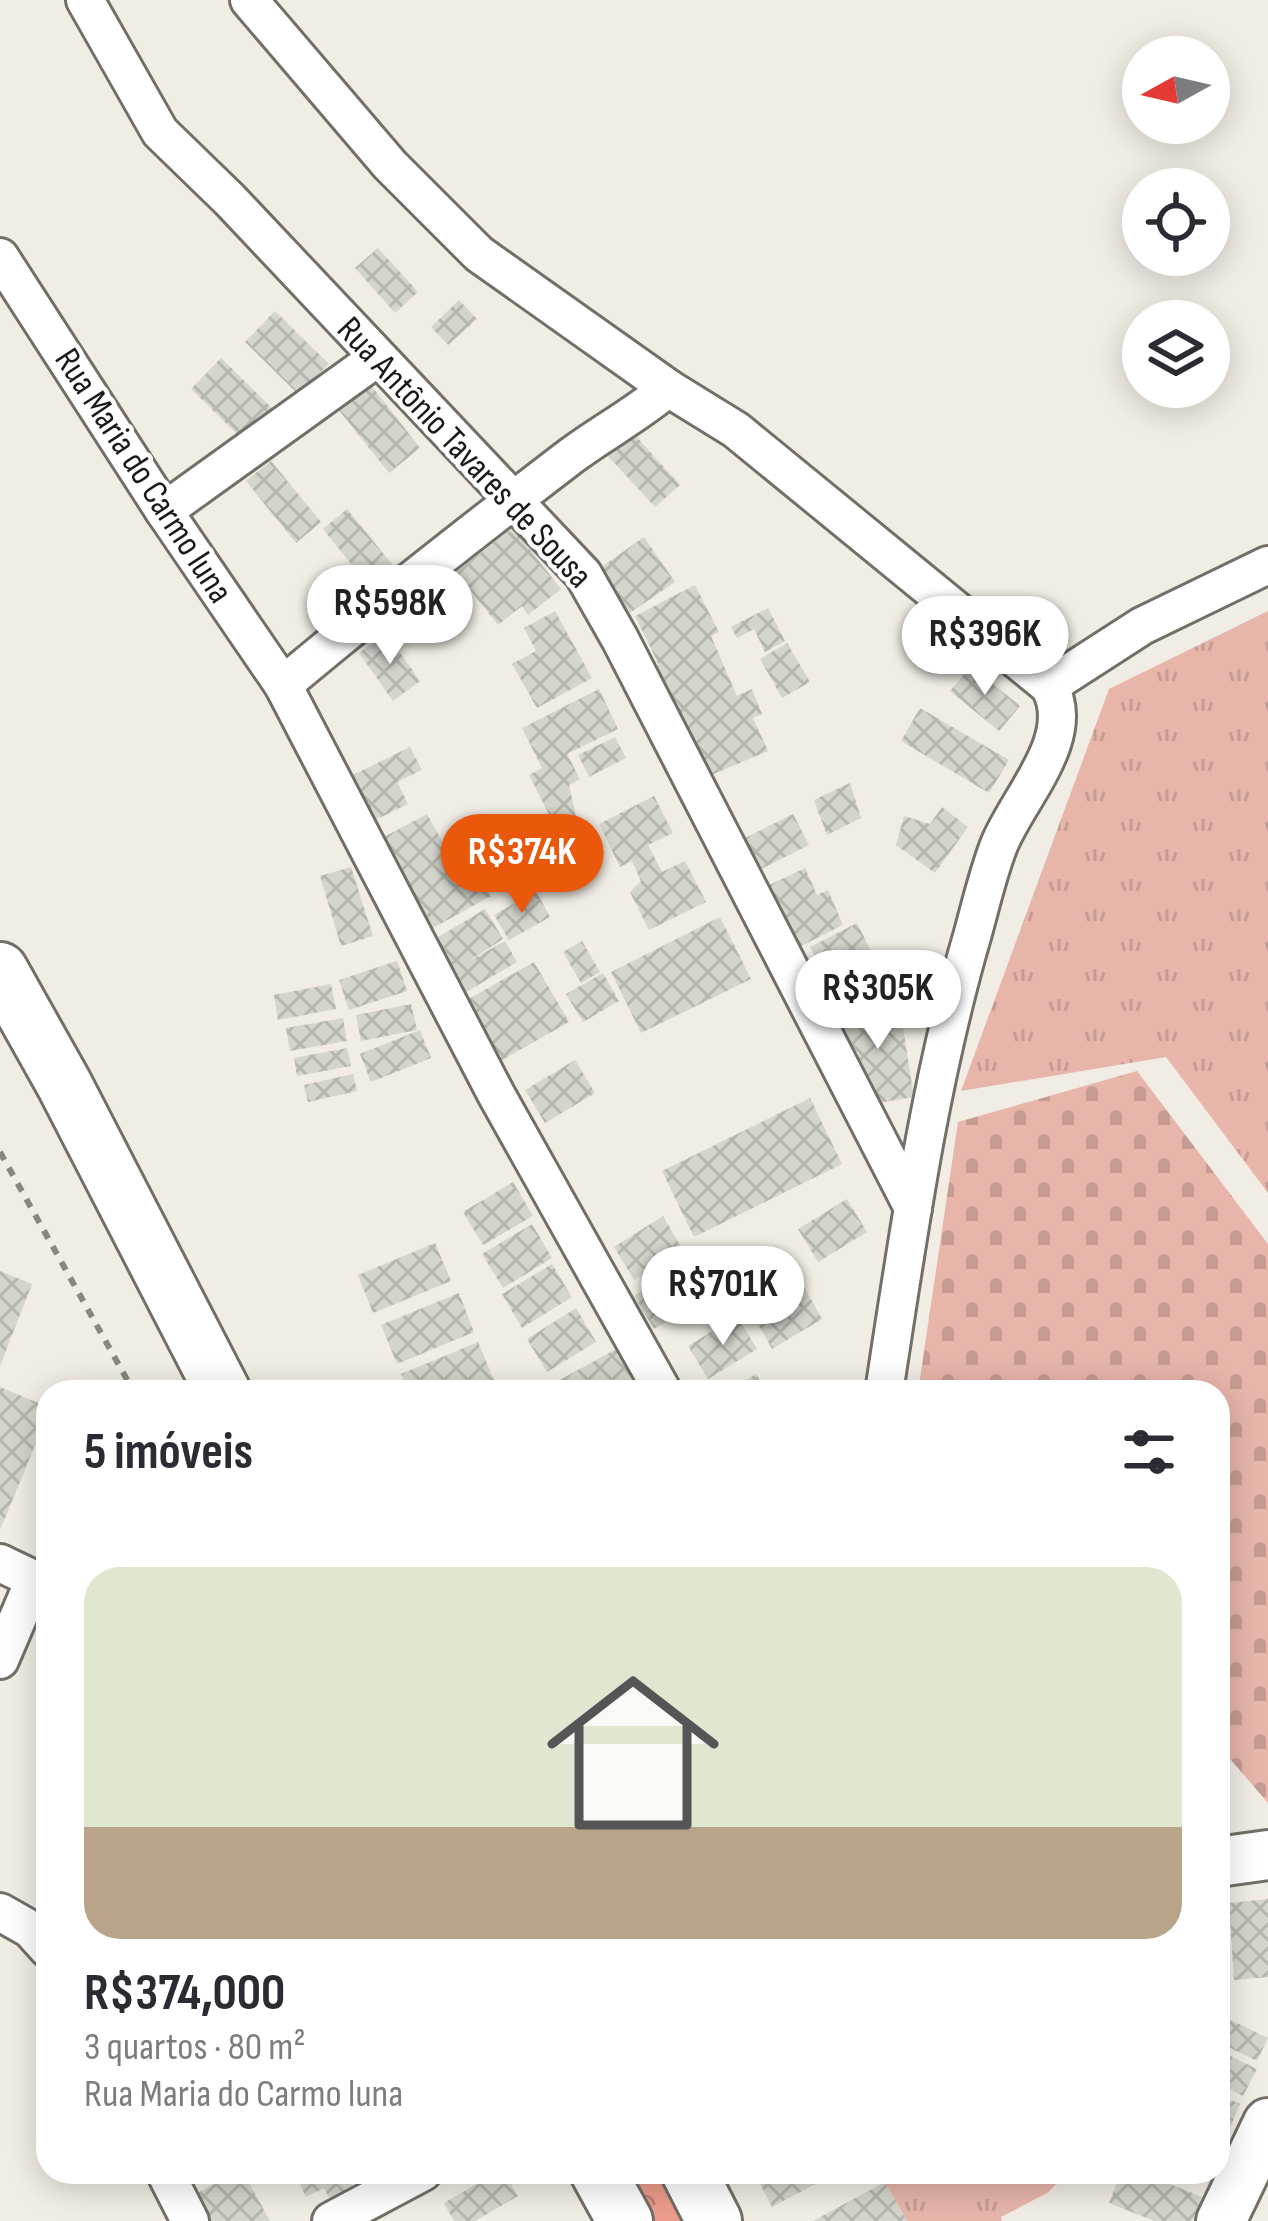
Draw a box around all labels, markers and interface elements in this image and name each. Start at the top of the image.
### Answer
north arrow [1122,36,1230,144]
map controls [1122,36,1230,408]
button: locate [1122,168,1230,276]
button: layers [1122,300,1230,408]
street label: Rua Antônio Tavares de Sousa [327,309,601,597]
street label: Rua Maria do Carmo luna [45,341,241,611]
pin: R$598K [292,565,488,667]
text: R$598K [334,580,446,627]
pin: R$396K [887,596,1083,698]
text: R$396K [929,611,1041,658]
pin: R$374K [424,814,620,916]
text: R$374K [468,829,576,876]
pin: R$305K [780,950,976,1052]
text: R$305K [822,965,934,1012]
pin: R$701K [625,1246,821,1348]
text: R$701K [668,1261,778,1308]
icon: filters [1116,1419,1182,1485]
text: 5 imóveis [84,1422,253,1483]
icon: home [525,1645,741,1861]
text: R$374,000 [84,1963,285,2024]
text: 3 quartos · 80 m² [84,2024,306,2071]
text: Rua Maria do Carmo luna [84,2071,403,2118]

